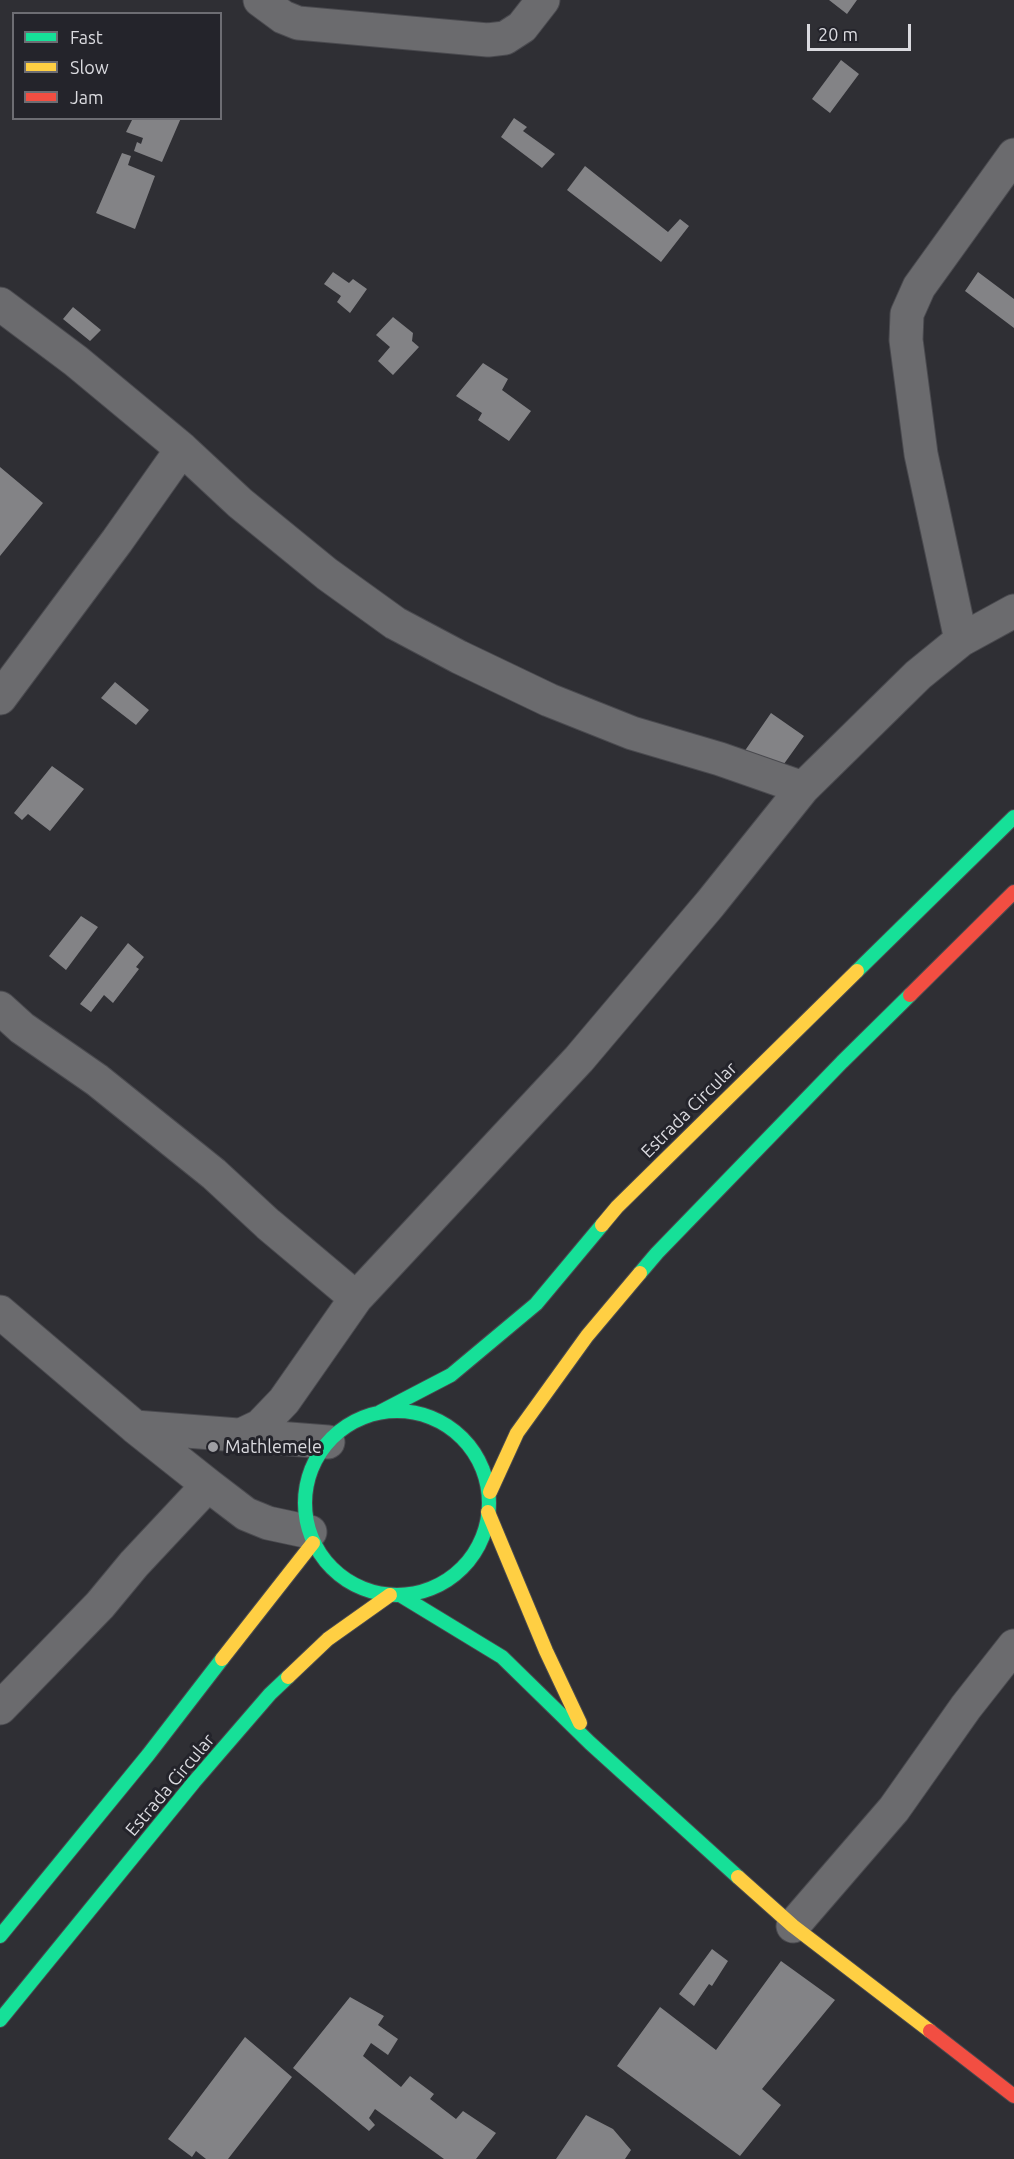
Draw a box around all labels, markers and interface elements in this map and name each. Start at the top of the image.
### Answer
legend [12,12,222,120]
scale bar [810,12,914,50]
text: 20 m [818,24,858,44]
text: Fast [70,27,103,47]
text: Slow [70,57,109,77]
text: Jam [70,87,104,107]
street label: Estrada Circular [637,1058,741,1162]
place label: Mathlemele [225,1436,322,1458]
marker: Mathlemele [206,1440,220,1454]
street label: Estrada Circular [121,1730,219,1840]

